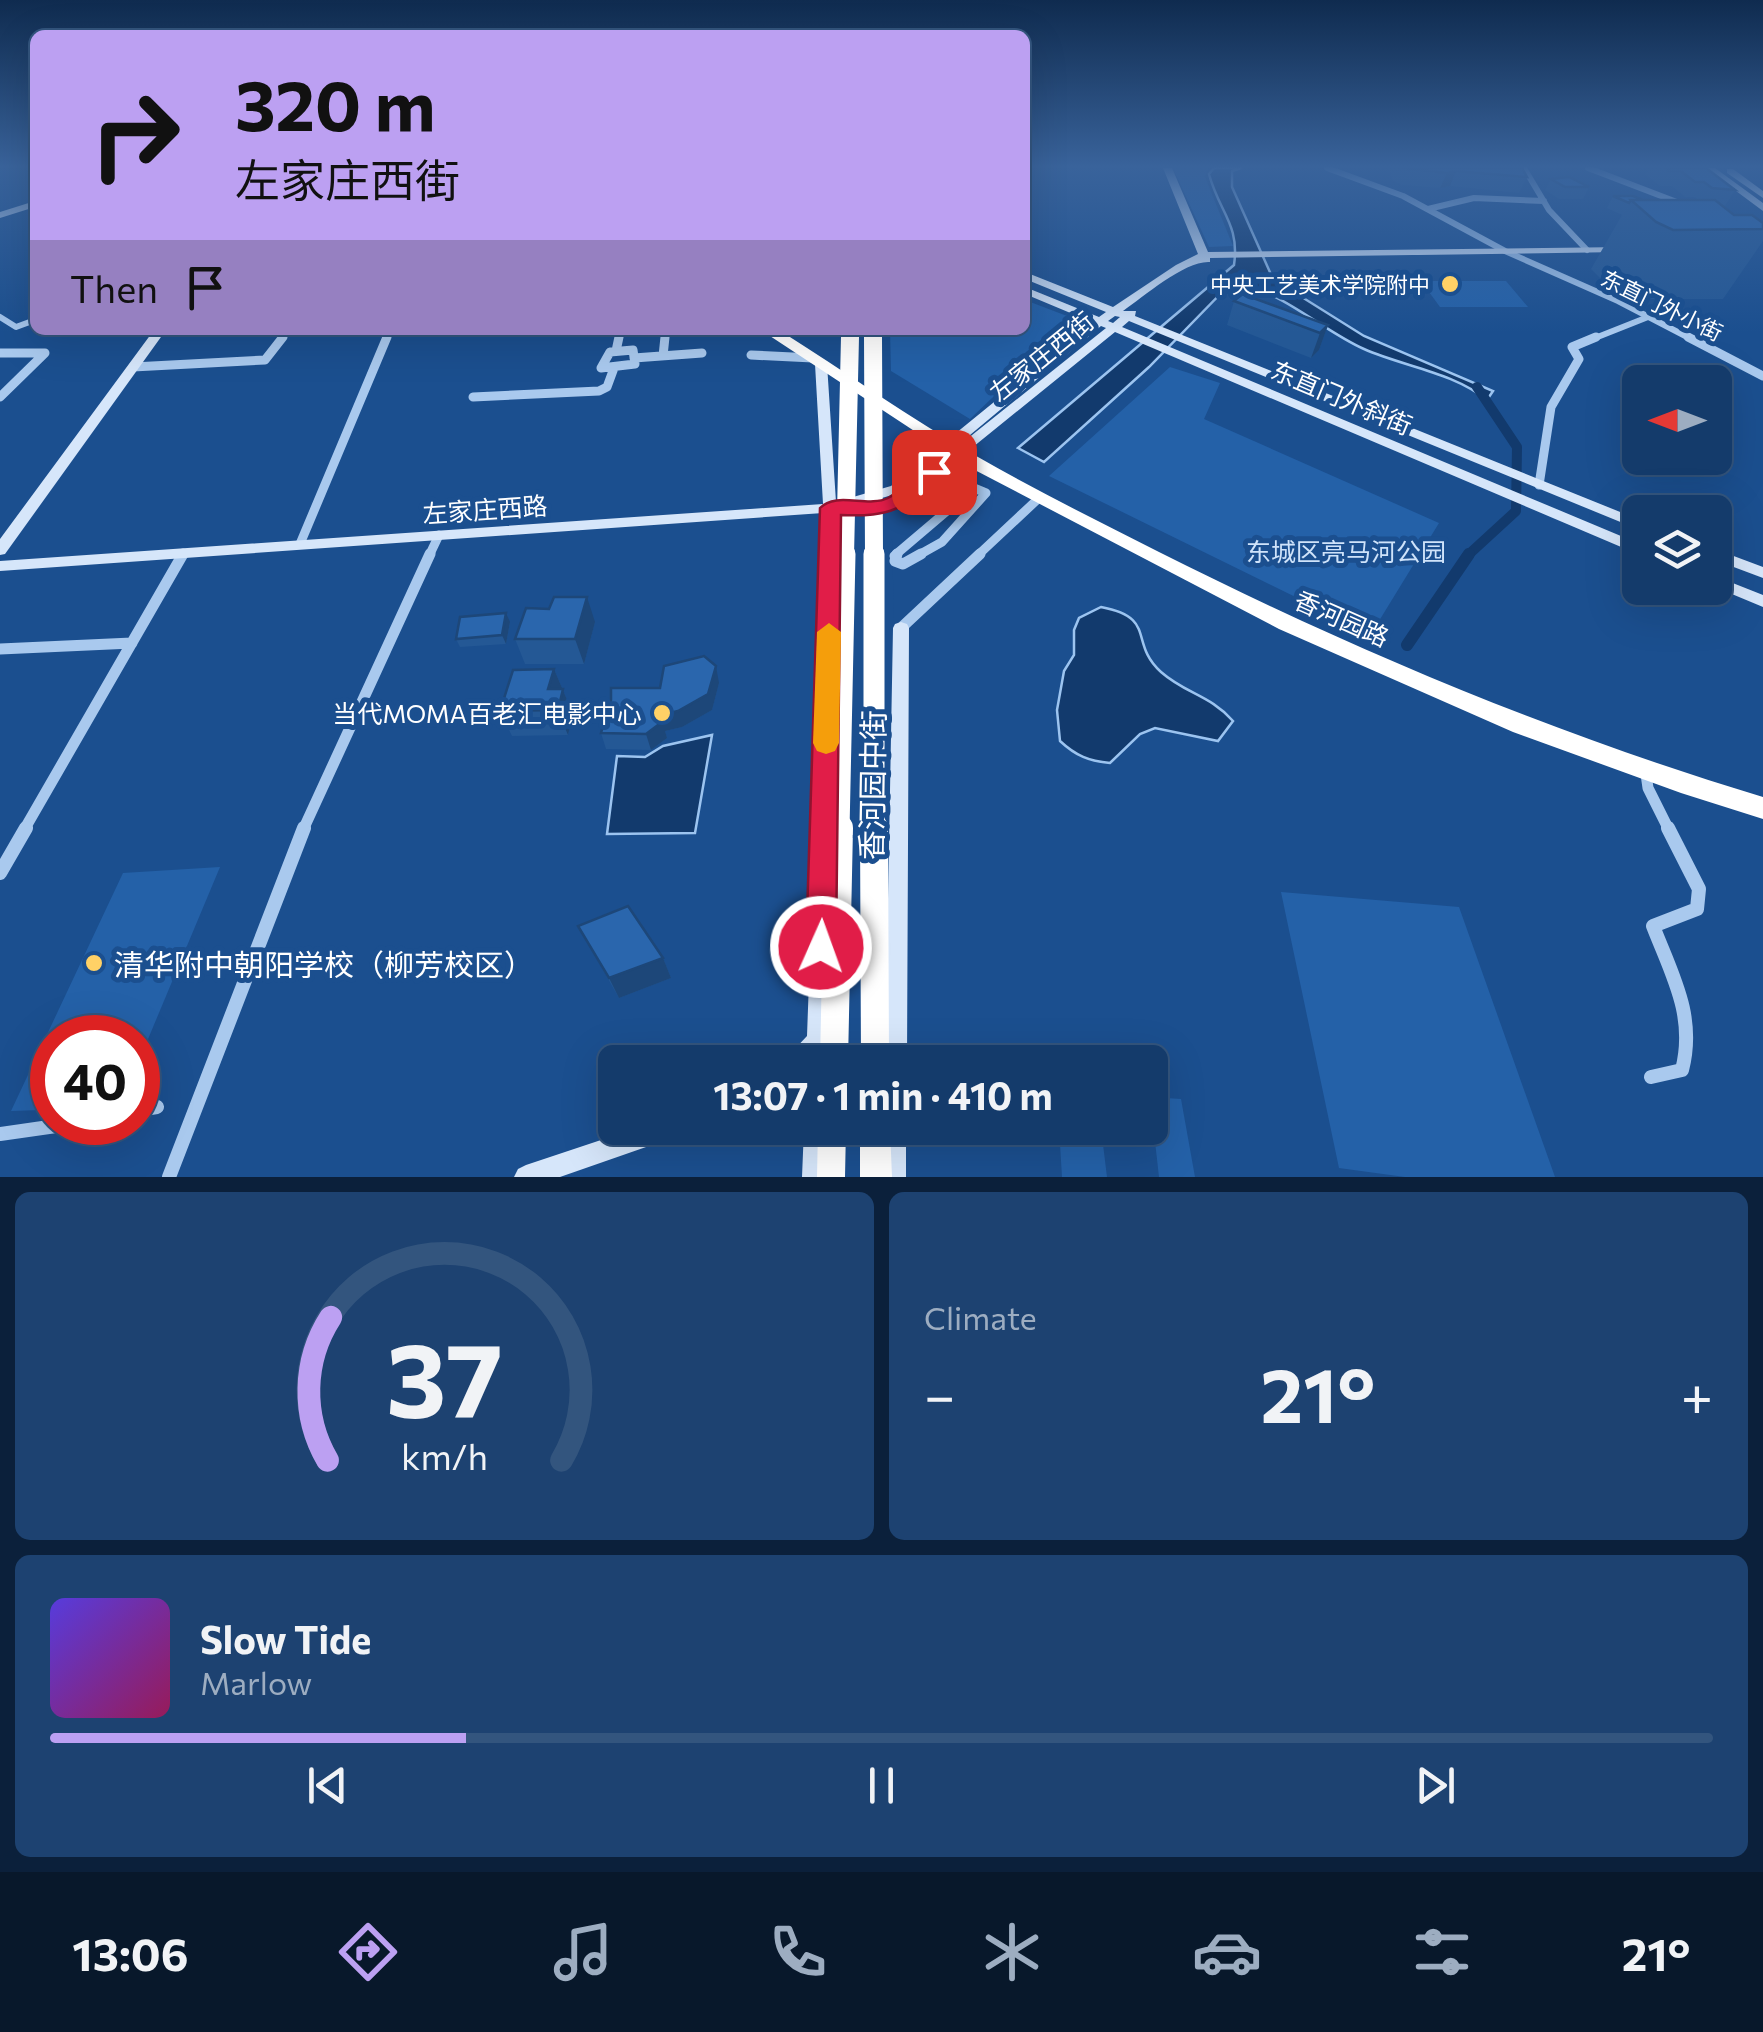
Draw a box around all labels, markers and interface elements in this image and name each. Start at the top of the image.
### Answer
text: 320 m [235,60,436,145]
icon: right [70,70,200,200]
text: 左家庄西街 [235,151,460,206]
icon: arrive [178,260,233,315]
text: Then [70,264,158,311]
street label: 东直门外小街 [1597,264,1727,346]
place label: 中央工艺美术学院附中 [1210,271,1430,298]
marker: 中央工艺美术学院附中 [1439,273,1461,295]
street label: 左家庄西街 [983,305,1099,407]
street label: 东直门外斜街 [1267,354,1417,440]
north arrow [1622,365,1732,475]
map controls [1622,365,1732,605]
pin [892,430,977,515]
icon: arrive [907,445,962,500]
street label: 左家庄西路 [422,490,548,528]
button: layers [1622,495,1732,605]
park label: 东城区亮马河公园 [1246,536,1446,566]
street label: 香河园路 [1290,584,1394,652]
place label: 当代MOMA百老汇电影中心 [332,698,642,728]
marker: 当代MOMA百老汇电影中心 [651,702,673,724]
street label: 香河园中街 [851,710,891,860]
position arrow [769,895,873,999]
place label: 清华附中朝阳学校（柳芳校区） [114,945,534,982]
marker: 清华附中朝阳学校（柳芳校区） [83,952,105,974]
speed limit sign: 40 [30,1015,160,1145]
text: 13:07 · 1 min · 410 m [713,1071,1053,1118]
text: Climate [924,1297,1037,1337]
text: 37 [386,1312,503,1439]
text: 21° [1261,1347,1375,1438]
text: − [924,1360,955,1427]
text: + [1681,1360,1713,1427]
text: km/h [401,1434,488,1477]
text: Slow Tide [200,1615,371,1662]
text: Marlow [200,1662,312,1702]
icon: previous [300,1758,355,1813]
icon: pause [854,1758,909,1813]
icon: next [1408,1758,1463,1813]
icon: directions [333,1917,403,1987]
icon: music [548,1917,618,1987]
icon: phone [763,1917,833,1987]
icon: climate [977,1917,1047,1987]
icon: car [1192,1917,1262,1987]
icon: filters [1407,1917,1477,1987]
text: 13:06 [72,1925,189,1980]
text: 21° [1622,1925,1691,1980]

